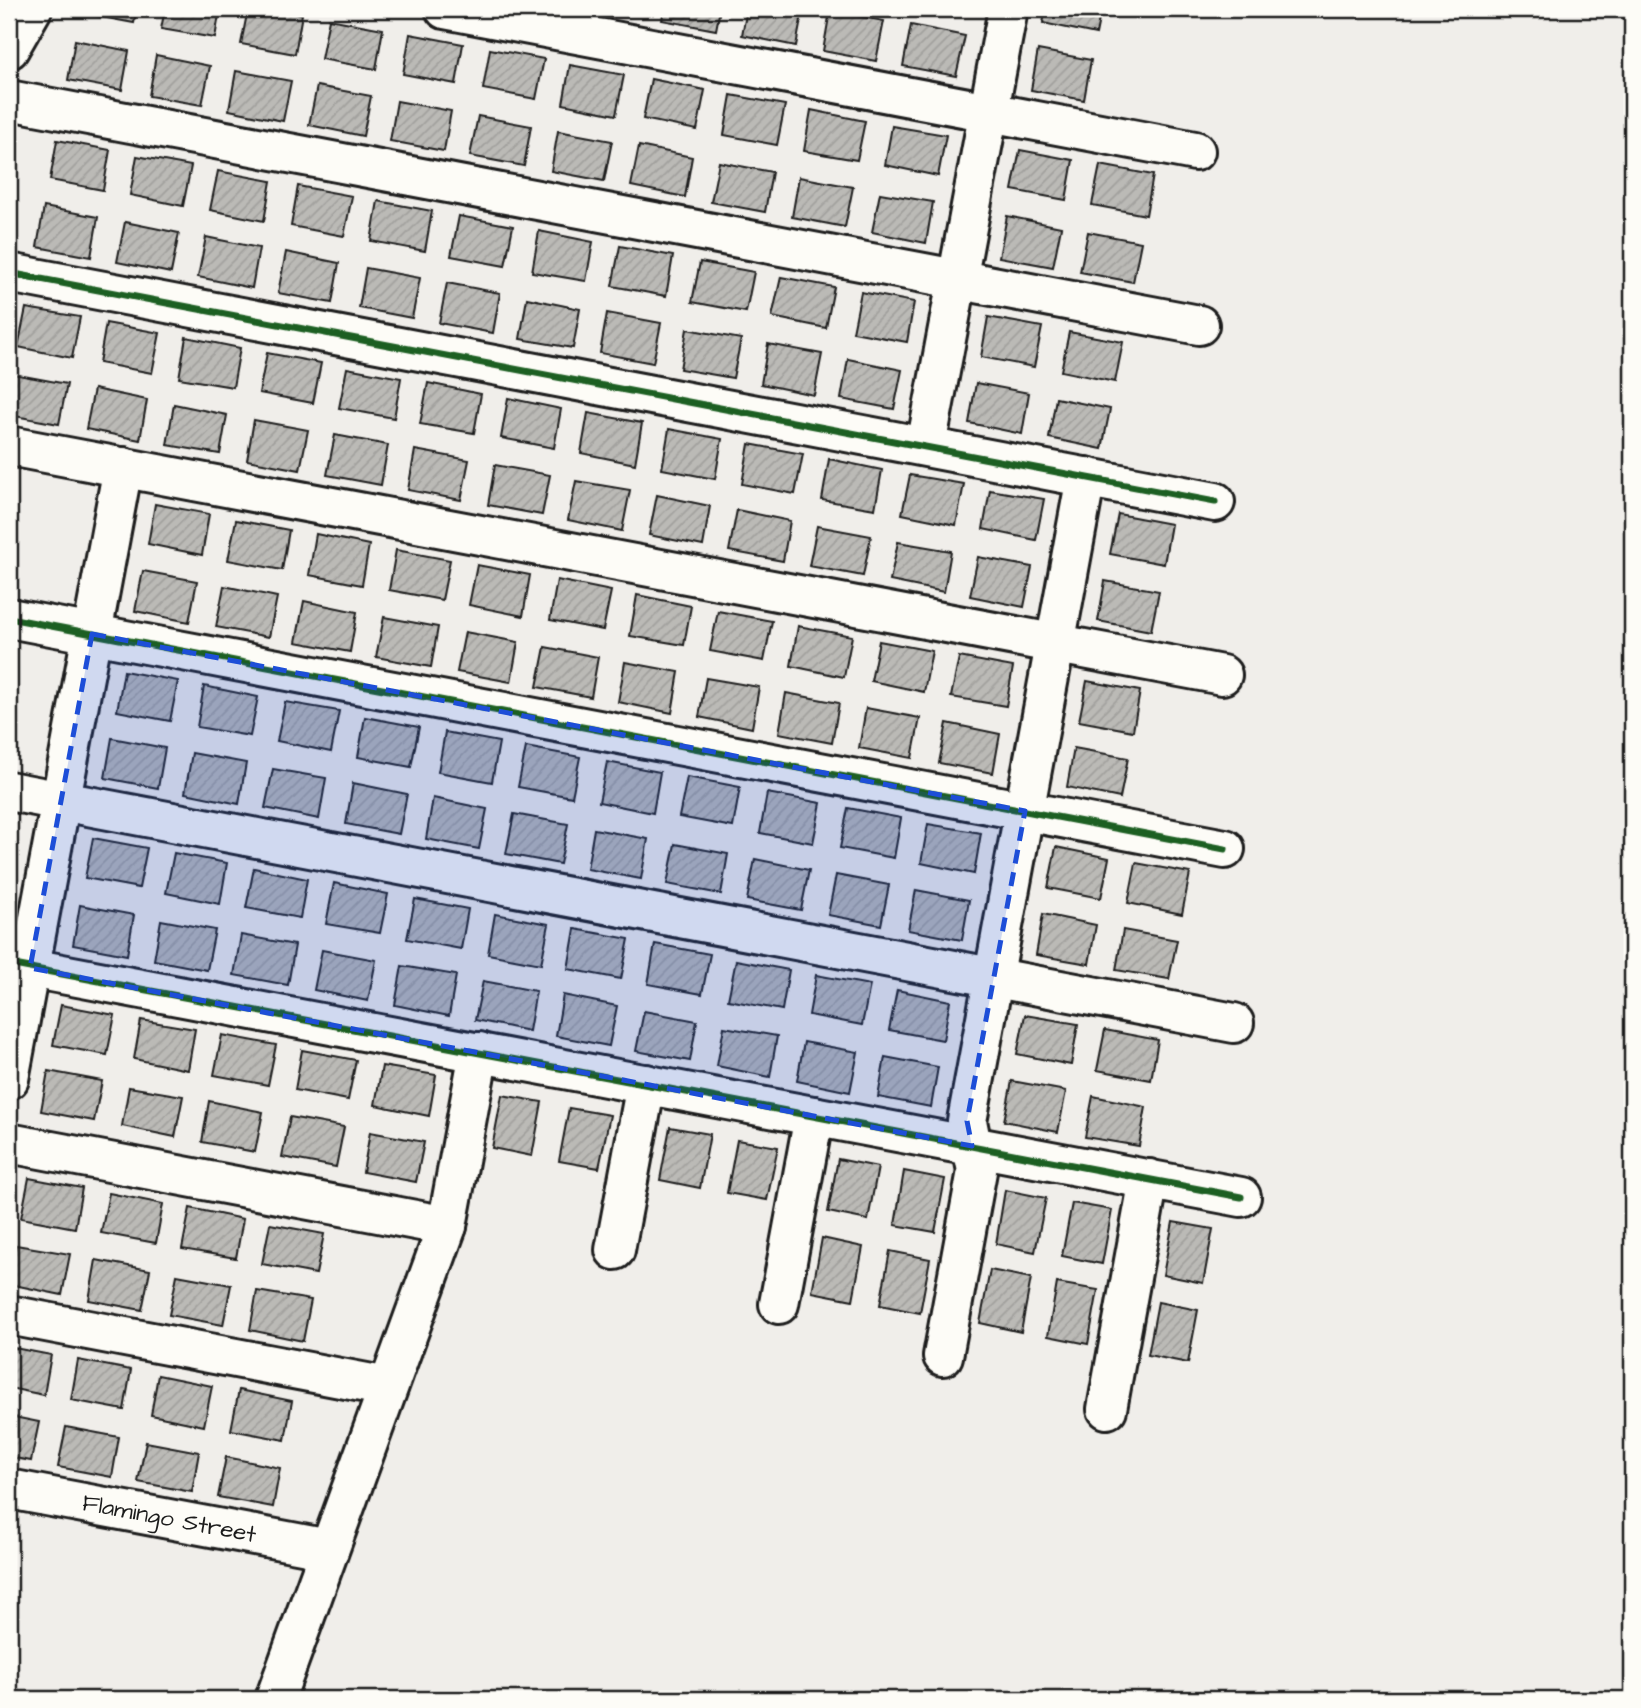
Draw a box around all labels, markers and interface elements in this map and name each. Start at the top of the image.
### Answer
street label: Flamingo Street [79,1486,259,1552]

